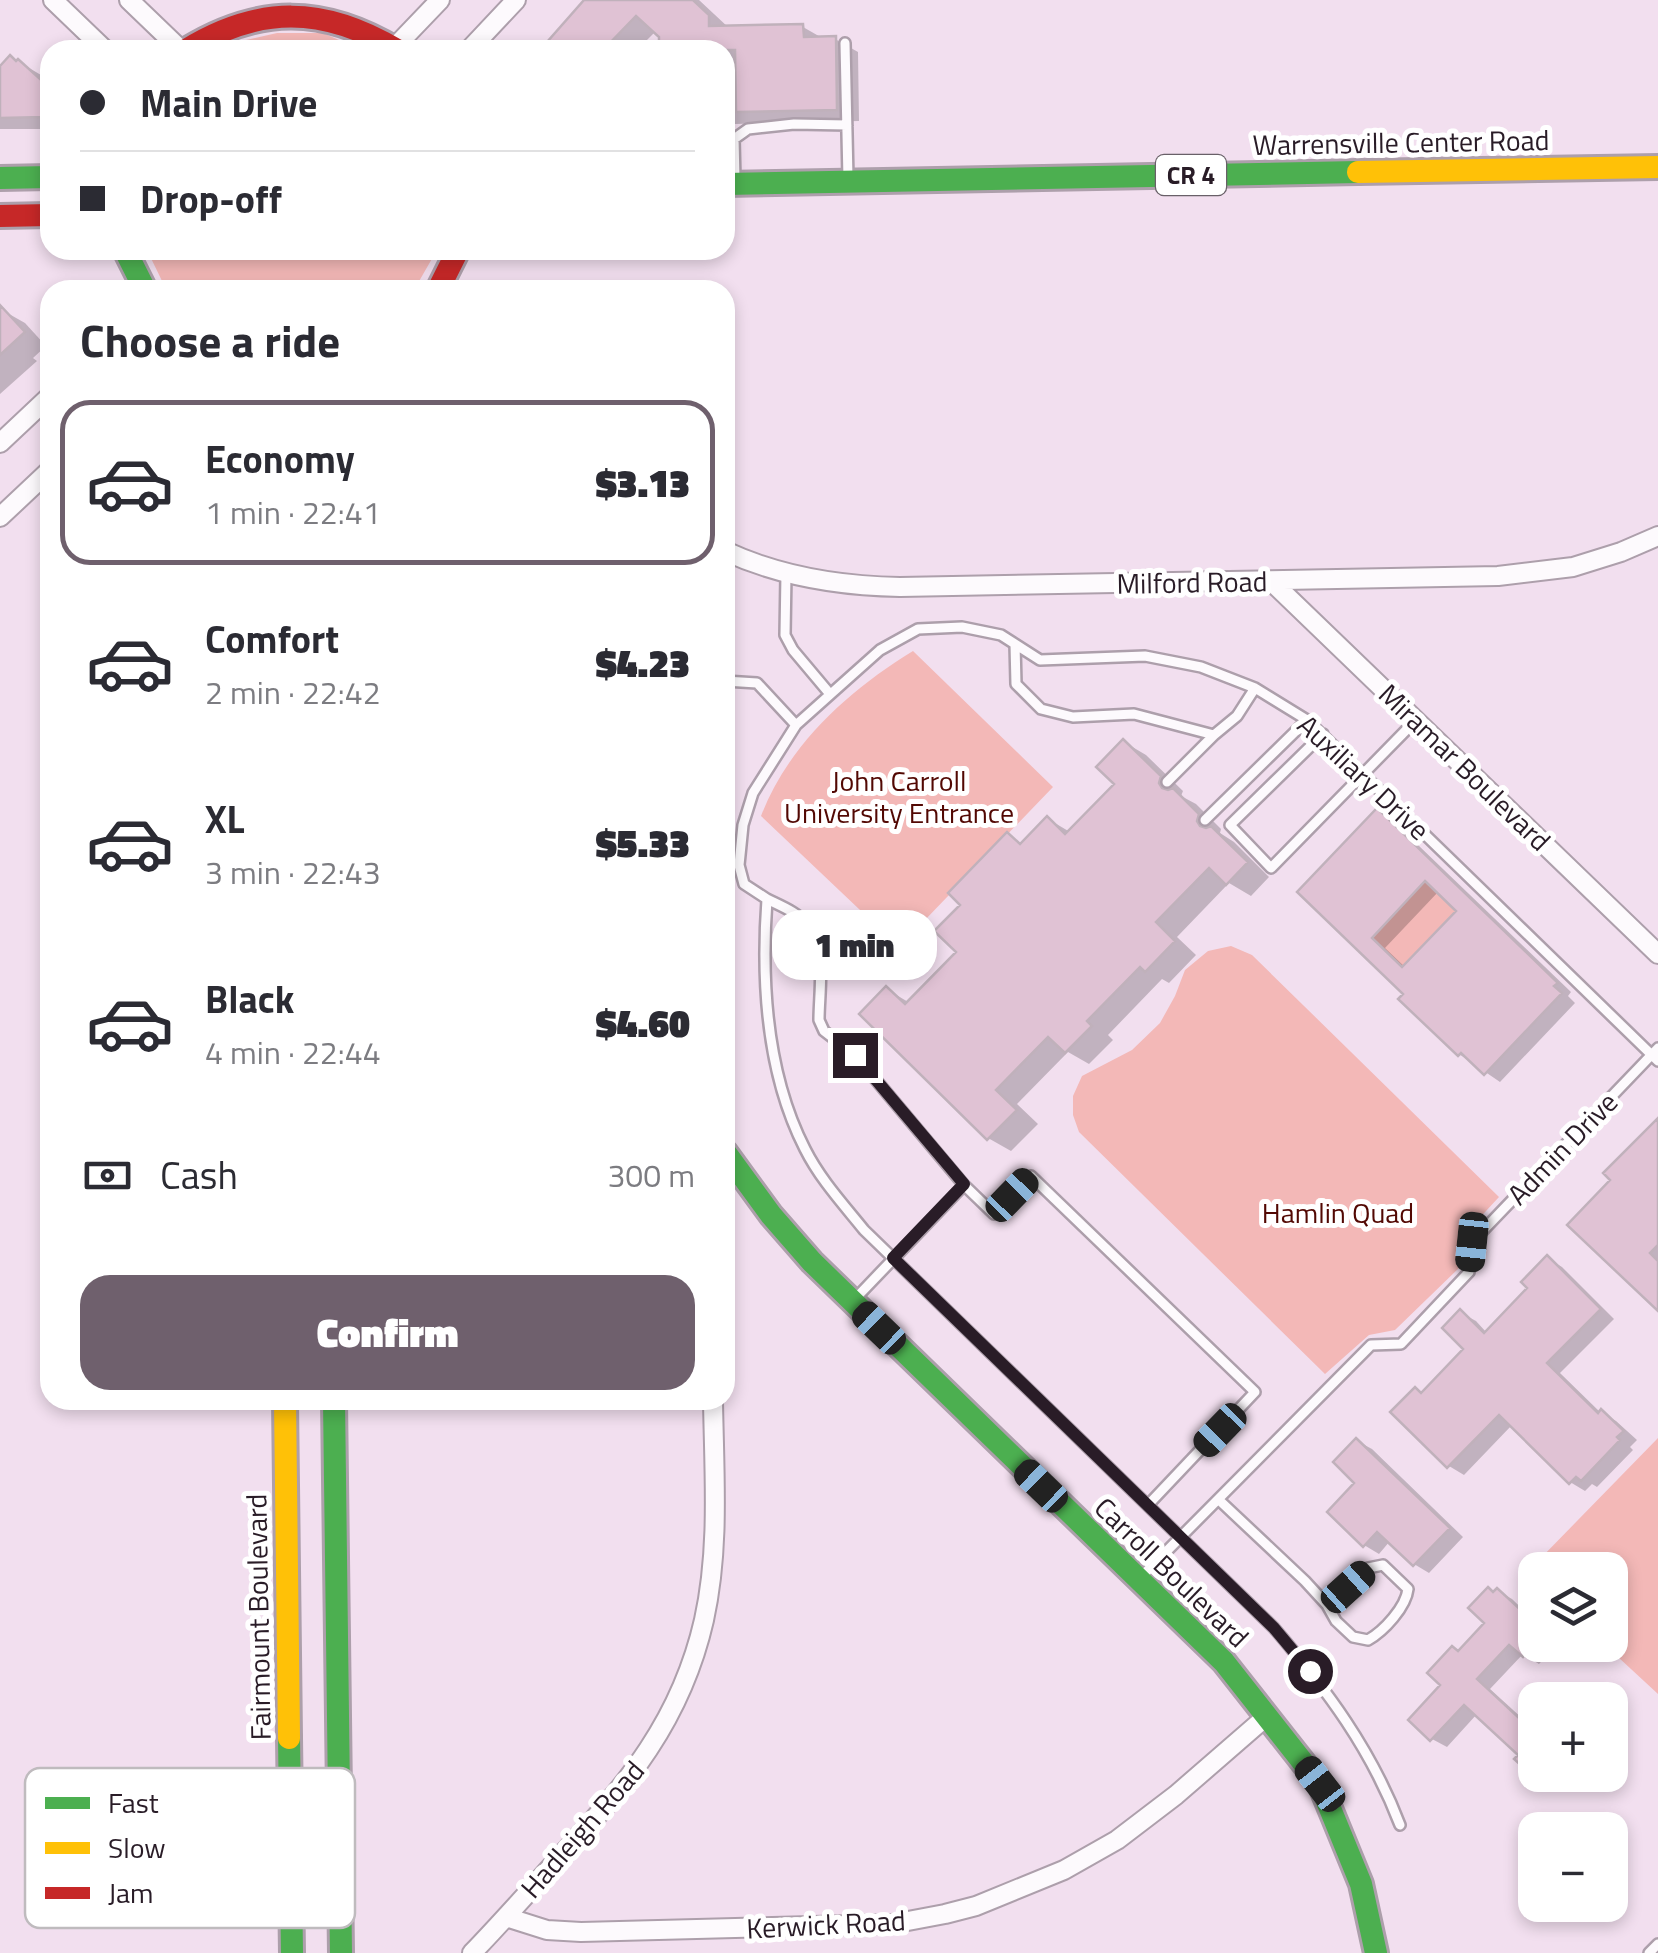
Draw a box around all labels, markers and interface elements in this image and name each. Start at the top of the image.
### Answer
text: Main Drive [140,74,317,132]
street label: Warrensville Center Road [1252,118,1550,166]
road number: CR 4 [1156,155,1226,195]
text: Drop-off [140,170,282,228]
text: Choose a ride [80,306,340,374]
text: Economy [205,430,355,488]
icon: car [85,438,175,528]
text: $3.13 [596,454,690,512]
text: 1 min · 22:41 [205,488,381,536]
street label: Milford Road [1116,559,1268,605]
text: Comfort [205,610,339,668]
icon: car [85,618,175,708]
text: $4.23 [596,634,690,692]
text: 2 min · 22:42 [205,668,381,716]
street label: Miramar Boulevard [1369,673,1561,861]
street label: Auxiliary Drive [1288,704,1440,850]
park label: John Carroll University Entrance [784,759,1014,834]
text: XL [205,790,245,848]
icon: car [85,798,175,888]
text: $5.33 [596,814,690,872]
text: 3 min · 22:43 [205,848,381,896]
callout: 1 min [772,910,938,980]
text: 1 min [815,921,894,969]
text: Black [205,970,294,1028]
icon: car [85,978,175,1068]
text: $4.60 [596,994,690,1052]
text: 4 min · 22:44 [205,1028,381,1076]
route end [833,1033,878,1078]
street label: Admin Drive [1497,1082,1627,1214]
text: Cash [160,1146,238,1204]
icon: cash [80,1148,135,1203]
text: 300 m [607,1151,695,1199]
car [980,1163,1044,1227]
park label: Hamlin Quad [1262,1191,1414,1234]
car [1454,1211,1490,1273]
button: Confirm [80,1275,695,1390]
car [847,1296,911,1360]
car [1188,1398,1252,1462]
car [1009,1454,1073,1518]
street label: Carroll Boulevard [1085,1487,1259,1657]
street label: Fairmount Boulevard [234,1493,282,1741]
map controls [1518,1552,1628,1922]
button: layers [1518,1552,1628,1662]
car [1316,1556,1380,1618]
route start [1288,1649,1333,1694]
button: + [1518,1682,1628,1792]
street label: Hadleigh Road [510,1750,654,1908]
car [1290,1751,1350,1817]
legend [25,1768,355,1928]
text: Fast [108,1781,159,1824]
button: − [1518,1812,1628,1922]
text: Slow [108,1826,166,1869]
text: Jam [108,1871,154,1914]
street label: Kerwick Road [745,1898,907,1950]

